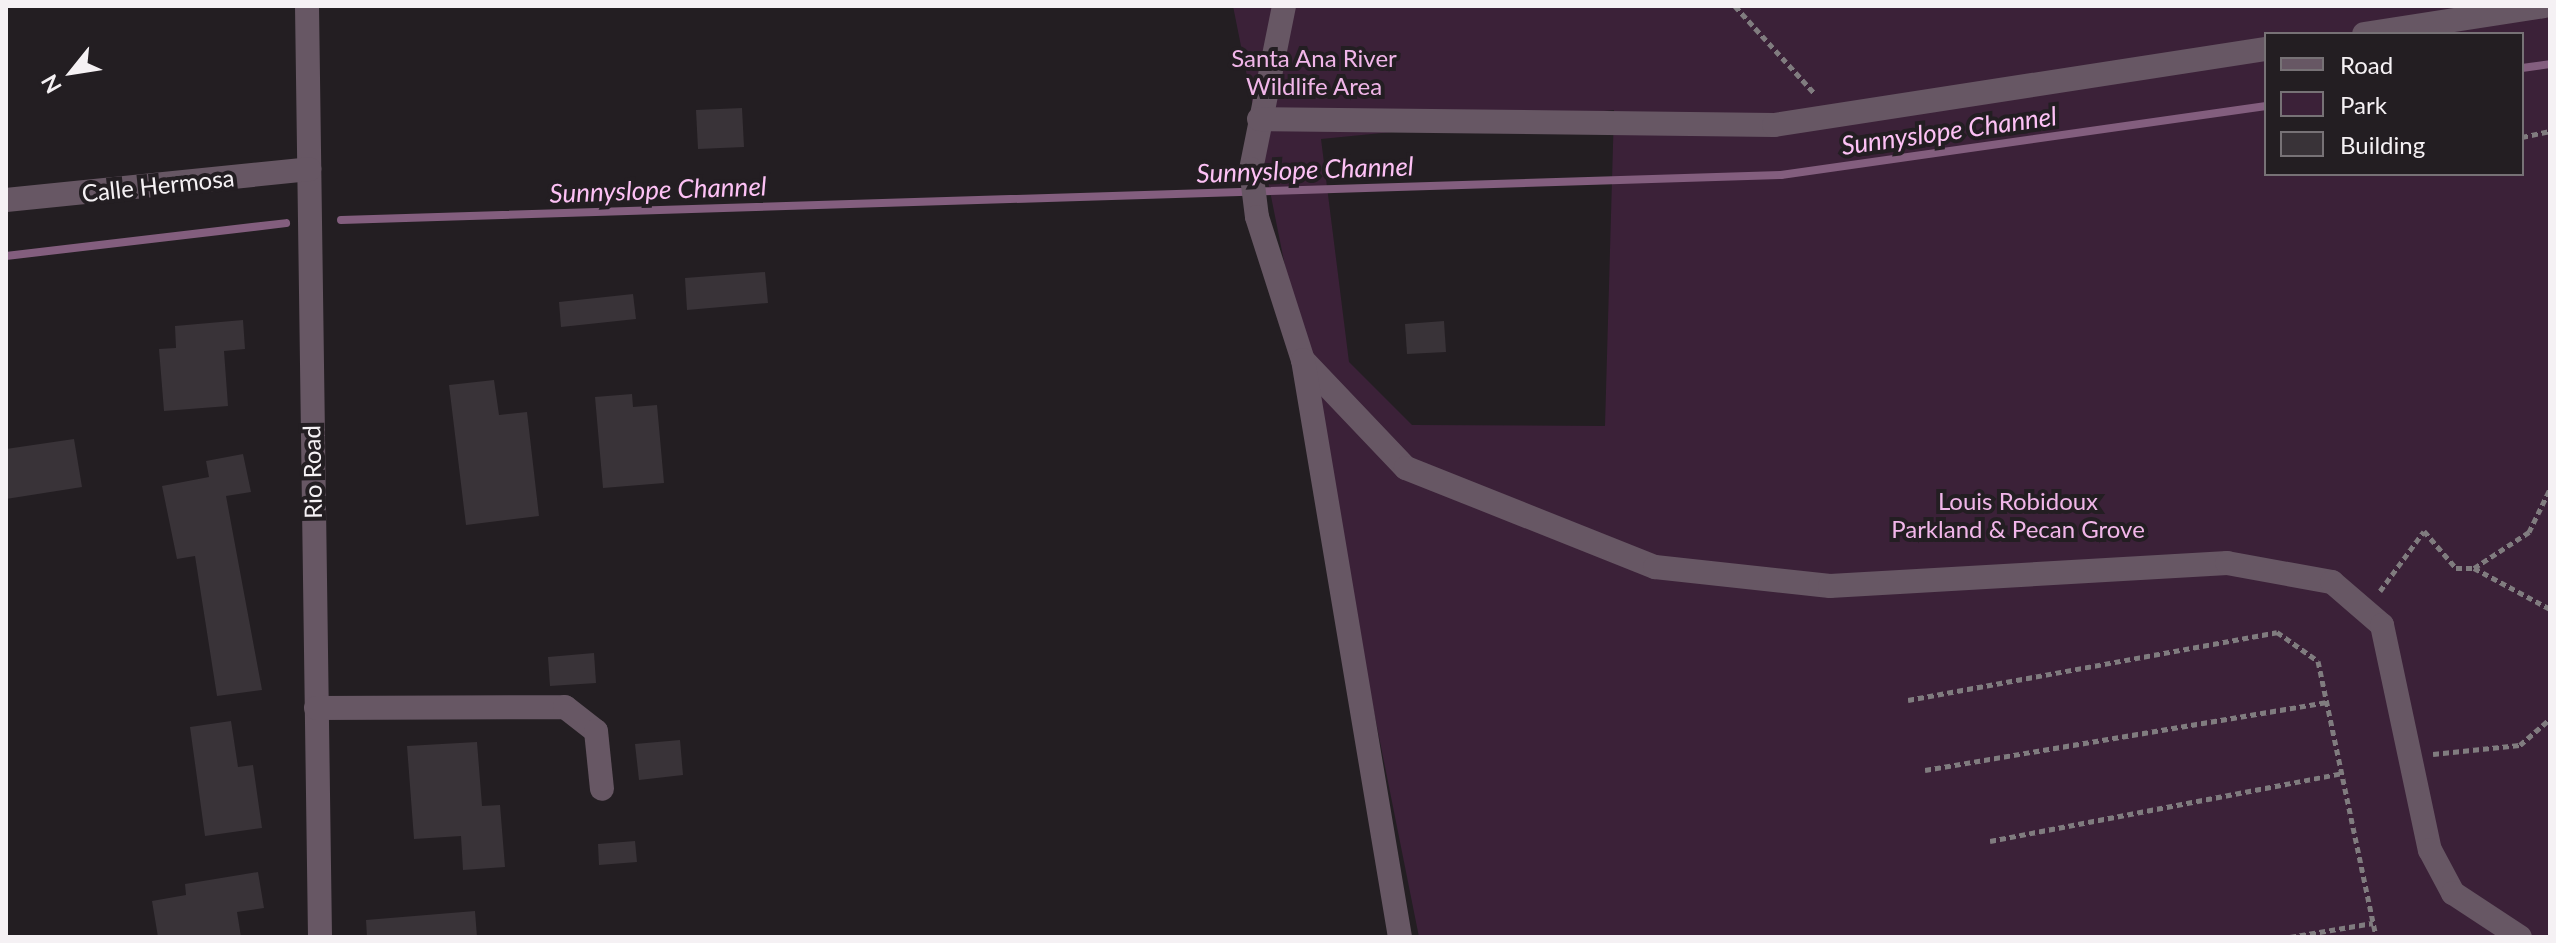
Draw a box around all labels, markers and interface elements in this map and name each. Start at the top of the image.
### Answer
north arrow [32,32,112,112]
legend [2264,32,2524,176]
park label: Santa Ana River Wildlife Area [1231,44,1397,100]
text: Road [2340,50,2393,79]
text: N [35,70,67,98]
text: Park [2340,90,2387,119]
water label: Sunnyslope Channel [1839,100,2059,162]
text: Building [2340,130,2425,159]
water label: Sunnyslope Channel [1196,151,1414,189]
street label: Calle Hermosa [80,163,236,207]
water label: Sunnyslope Channel [549,171,767,209]
street label: Rio Road [297,425,327,519]
park label: Louis Robidoux Parkland & Pecan Grove [1891,487,2145,543]

